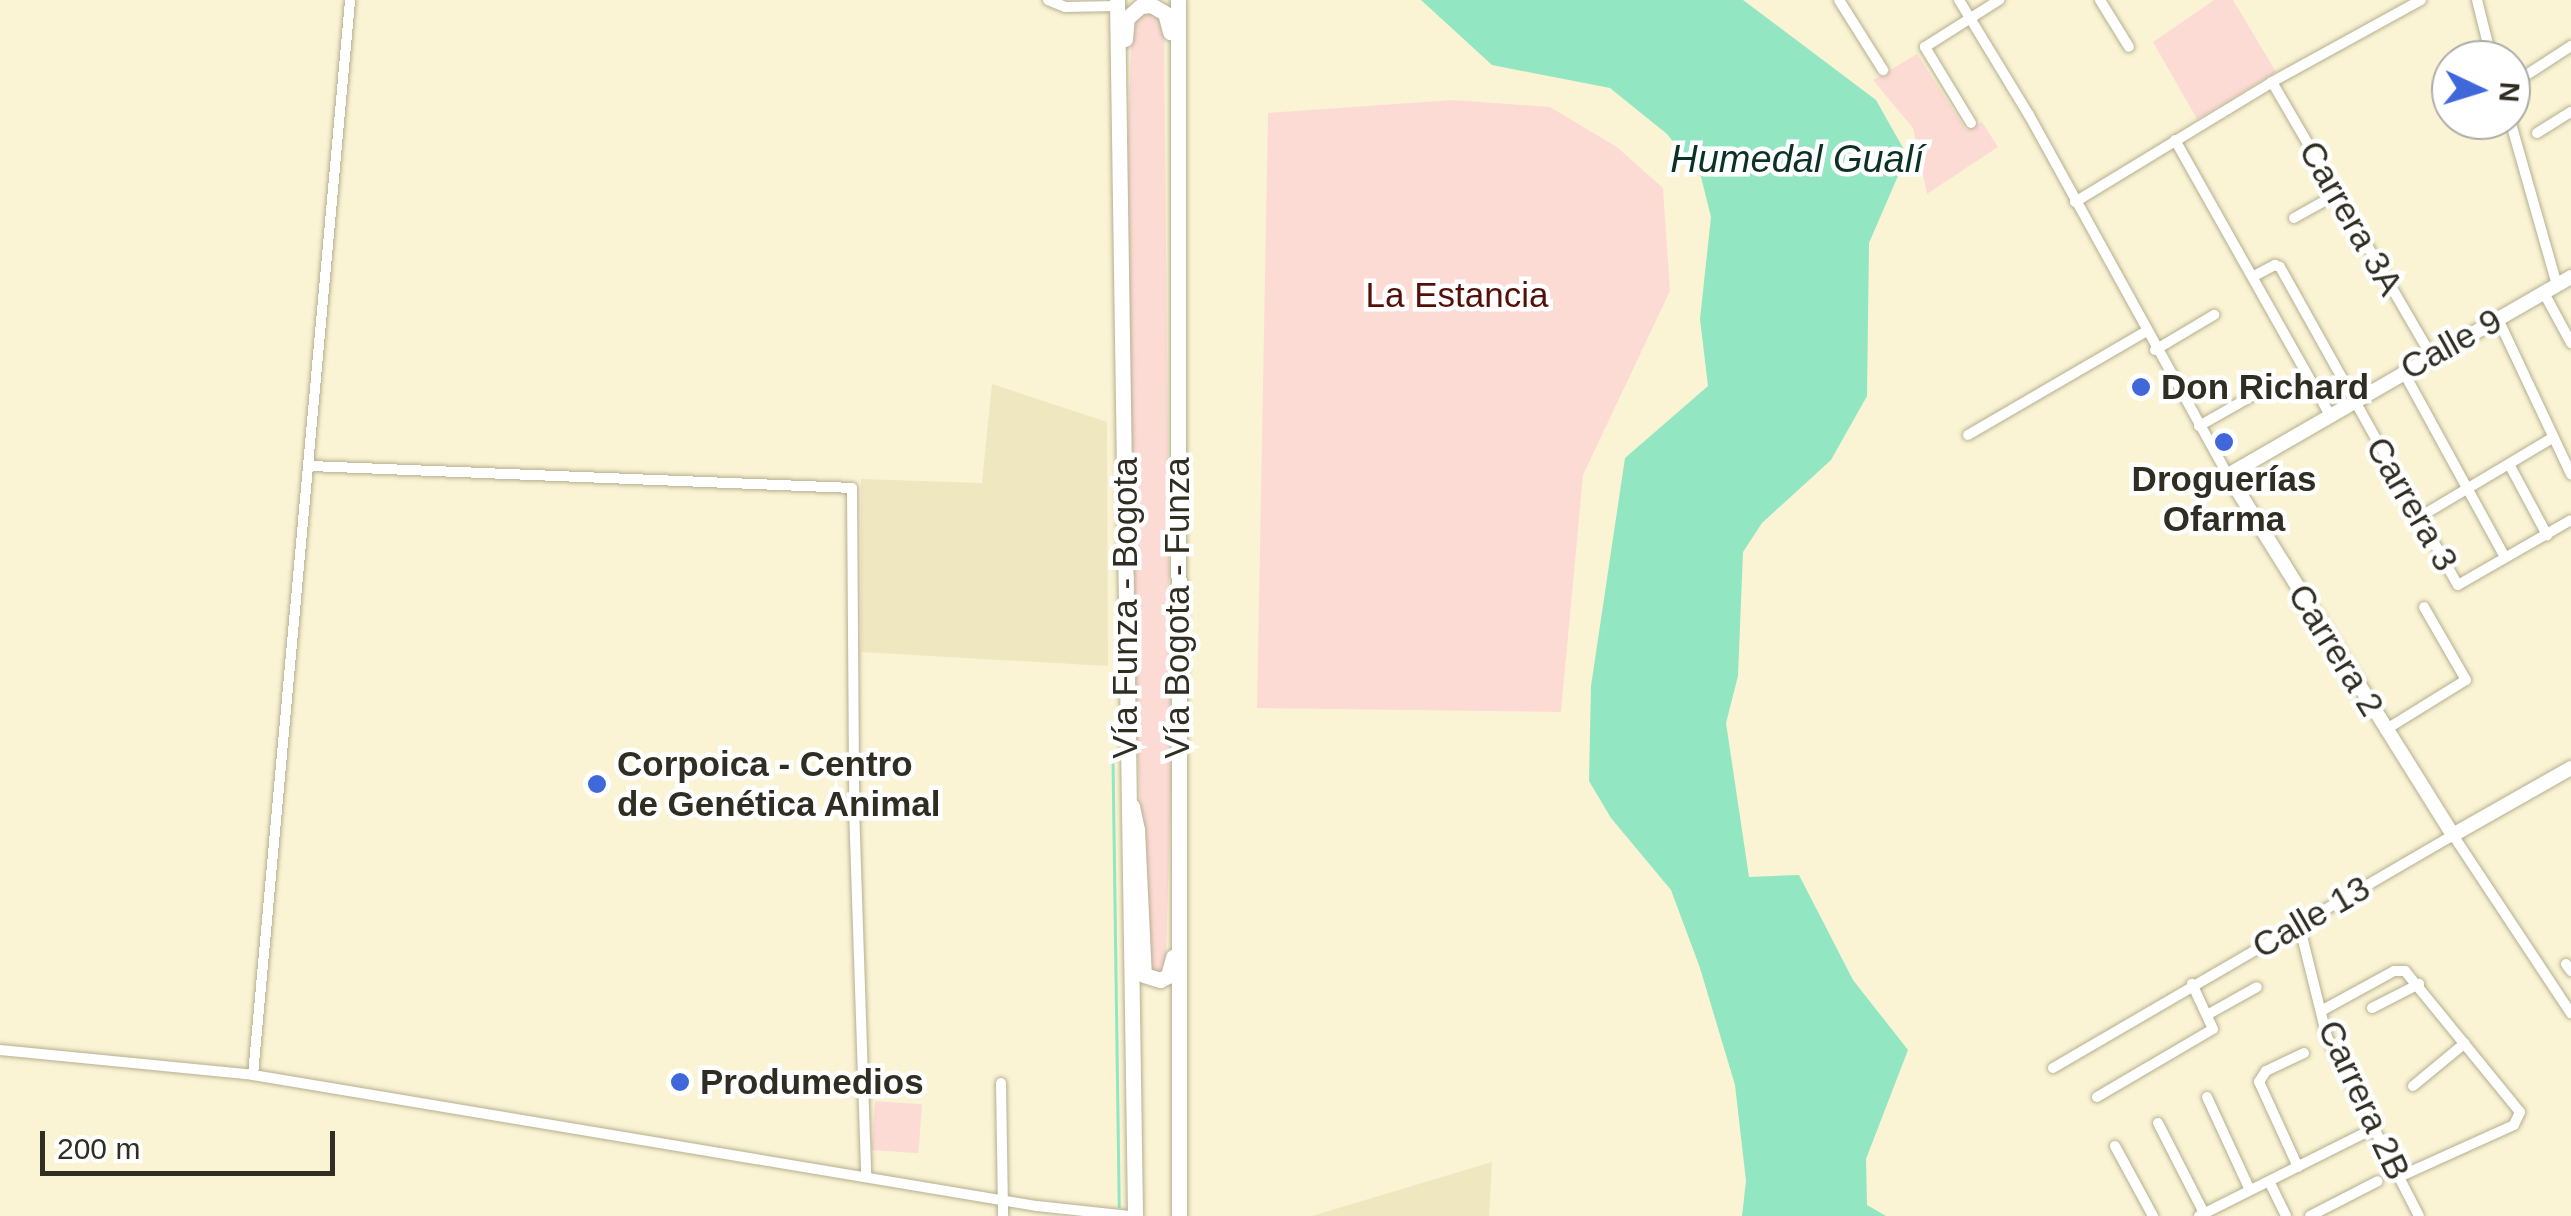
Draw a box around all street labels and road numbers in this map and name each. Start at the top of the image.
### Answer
street label: Carrera 3A [2290,133,2412,303]
street label: Calle 9 [2393,299,2509,389]
street label: Carrera 3 [2357,429,2467,579]
street label: Vía Funza - Bogota [1104,457,1146,759]
street label: Vía Bogota - Funza [1156,457,1198,759]
street label: Carrera 2 [2279,576,2393,724]
street label: Calle 13 [2245,867,2377,967]
street label: Carrera 2B [2309,1014,2419,1186]

